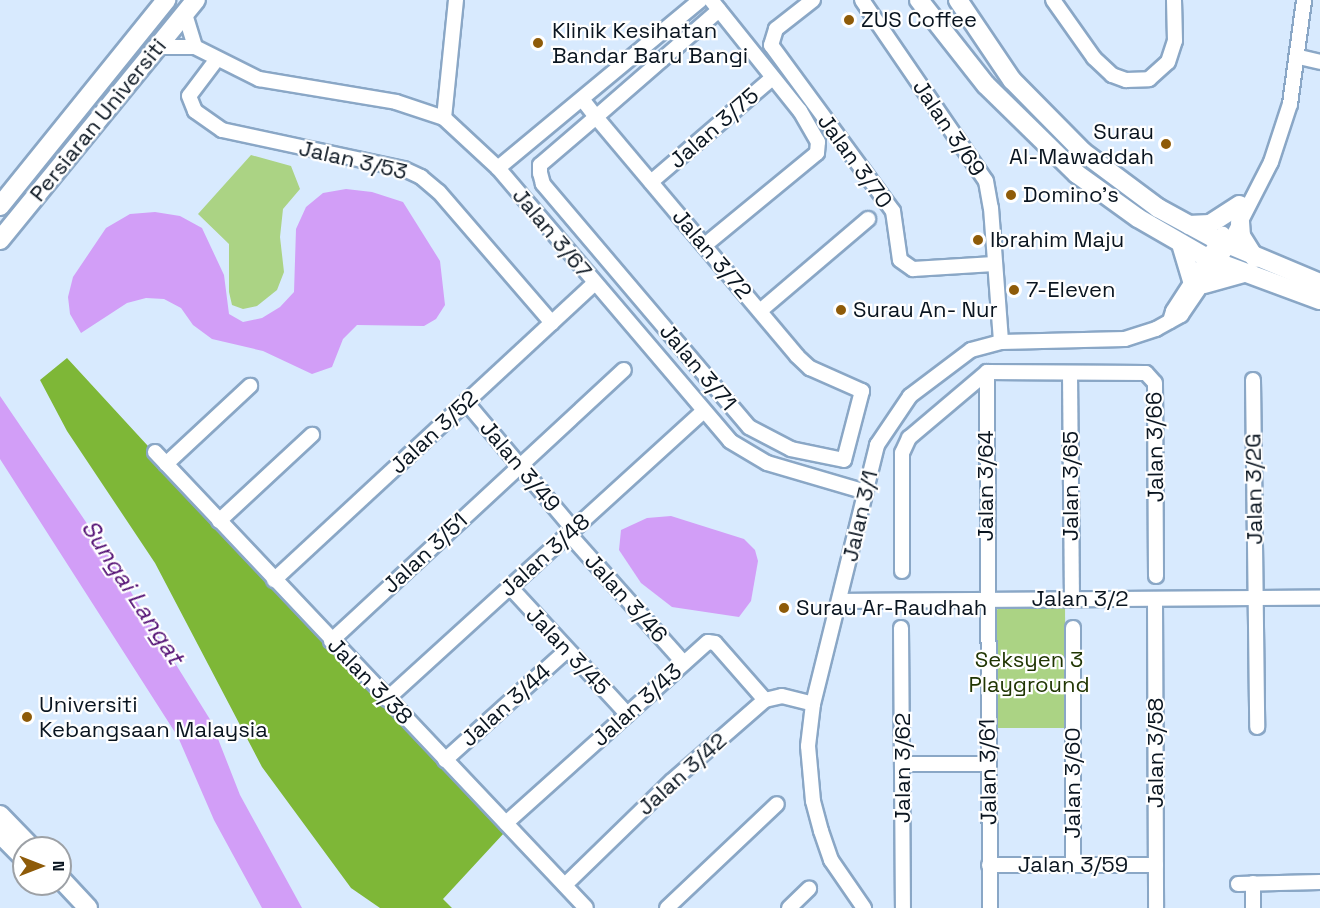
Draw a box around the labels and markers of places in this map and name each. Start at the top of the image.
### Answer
place label: ZUS Coffee [861,7,977,33]
marker: ZUS Coffee [842,13,856,27]
place label: Klinik Kesihatan Bandar Baru Bangi [552,17,748,68]
marker: Klinik Kesihatan Bandar Baru Bangi [529,34,547,52]
place label: Surau Al-Mawaddah [1009,118,1154,170]
marker: Surau Al-Mawaddah [1159,137,1173,151]
place label: Domino's [1023,182,1119,208]
marker: Domino's [1004,188,1018,202]
place label: Ibrahim Maju [990,227,1124,253]
marker: Ibrahim Maju [971,233,985,247]
place label: 7-Eleven [1026,277,1115,303]
marker: 7-Eleven [1007,283,1021,297]
place label: Surau An- Nur [853,297,999,323]
marker: Surau An- Nur [834,303,848,317]
place label: Surau Ar-Raudhah [796,595,988,621]
marker: Surau Ar-Raudhah [777,601,791,615]
place label: Universiti Kebangsaan Malaysia [39,691,268,742]
marker: Universiti Kebangsaan Malaysia [20,710,34,724]

